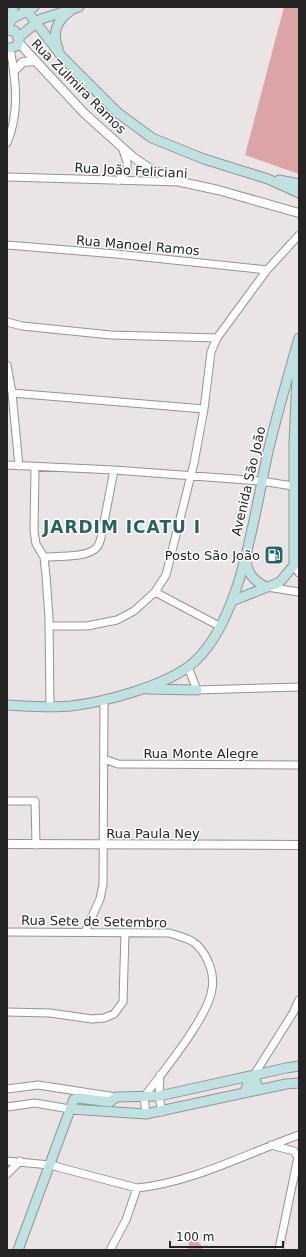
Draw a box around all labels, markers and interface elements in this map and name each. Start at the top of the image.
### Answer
street label: Rua Zulmira Ramos [28,36,129,137]
street label: Rua João Feliciani [74,160,188,181]
street label: Rua Manoel Ramos [76,233,201,258]
street label: Avenida São João [229,425,268,537]
district label: JARDIM ICATU I [42,517,201,537]
fuel station icon: Posto São João [263,544,285,566]
place label: Posto São João [165,548,260,563]
street label: Rua Monte Alegre [143,746,259,761]
street label: Rua Paula Ney [106,826,200,841]
street label: Rua Sete de Setembro [21,913,167,930]
scale bar [170,1223,283,1249]
text: 100 m [176,1230,214,1244]

